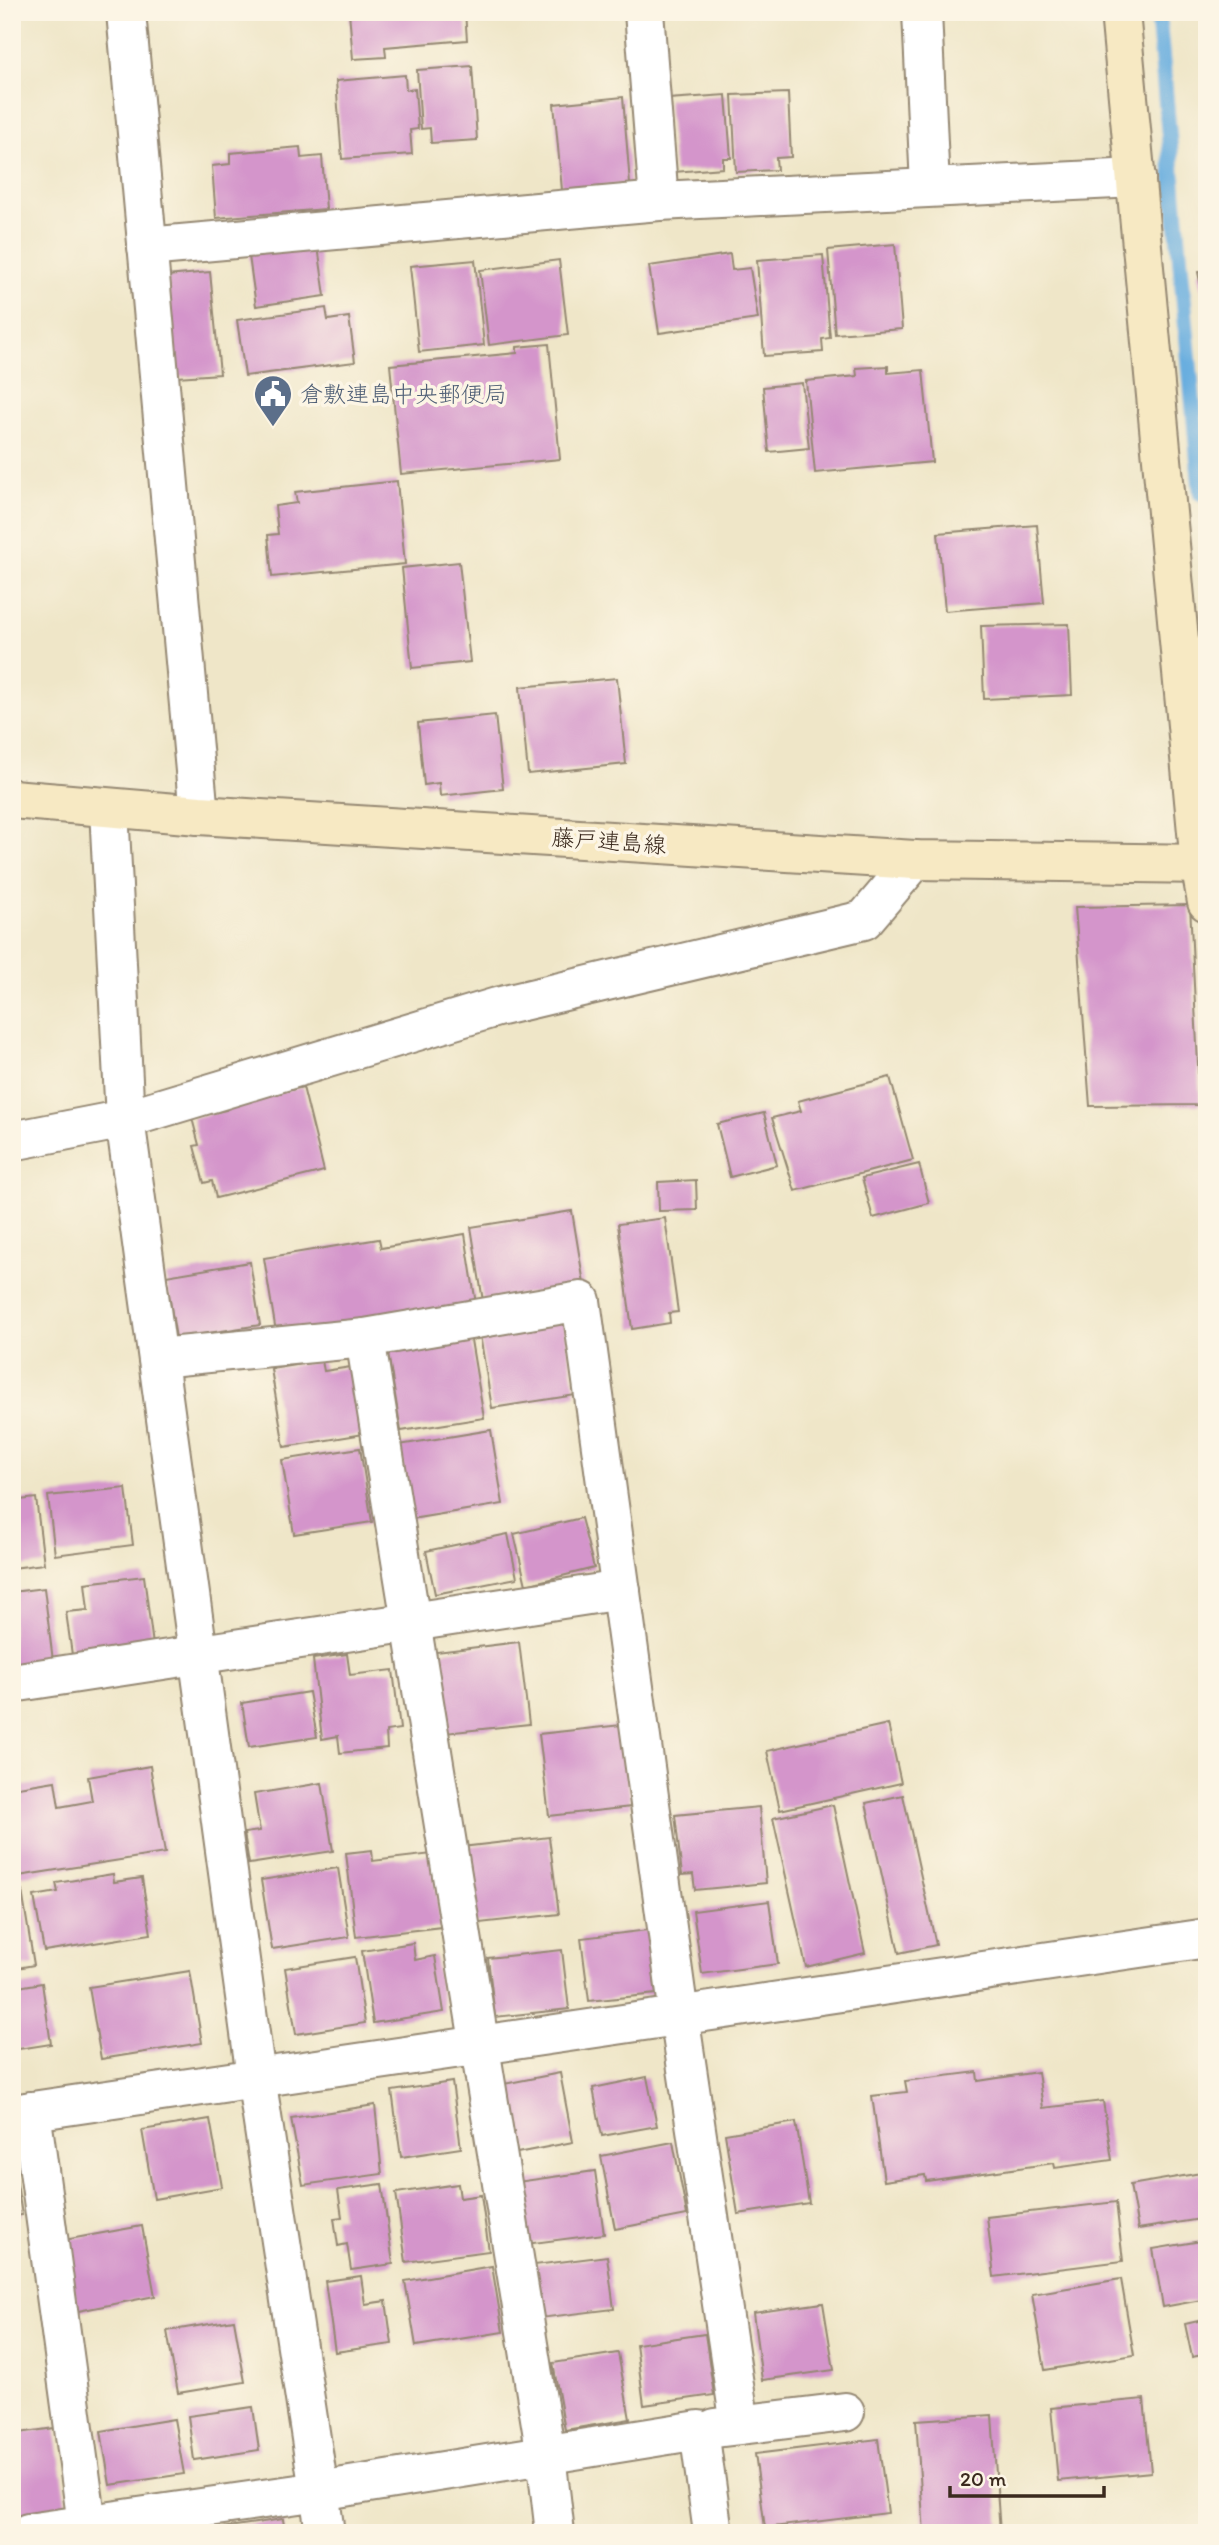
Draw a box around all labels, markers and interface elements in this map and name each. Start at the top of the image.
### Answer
public building icon: 倉敷連島中央郵便局 [252,373,294,428]
place label: 倉敷連島中央郵便局 [300,380,507,408]
street label: 藤戸連島線 [551,823,667,859]
scale bar [950,2454,1104,2498]
text: 20 m [960,2466,1007,2491]

